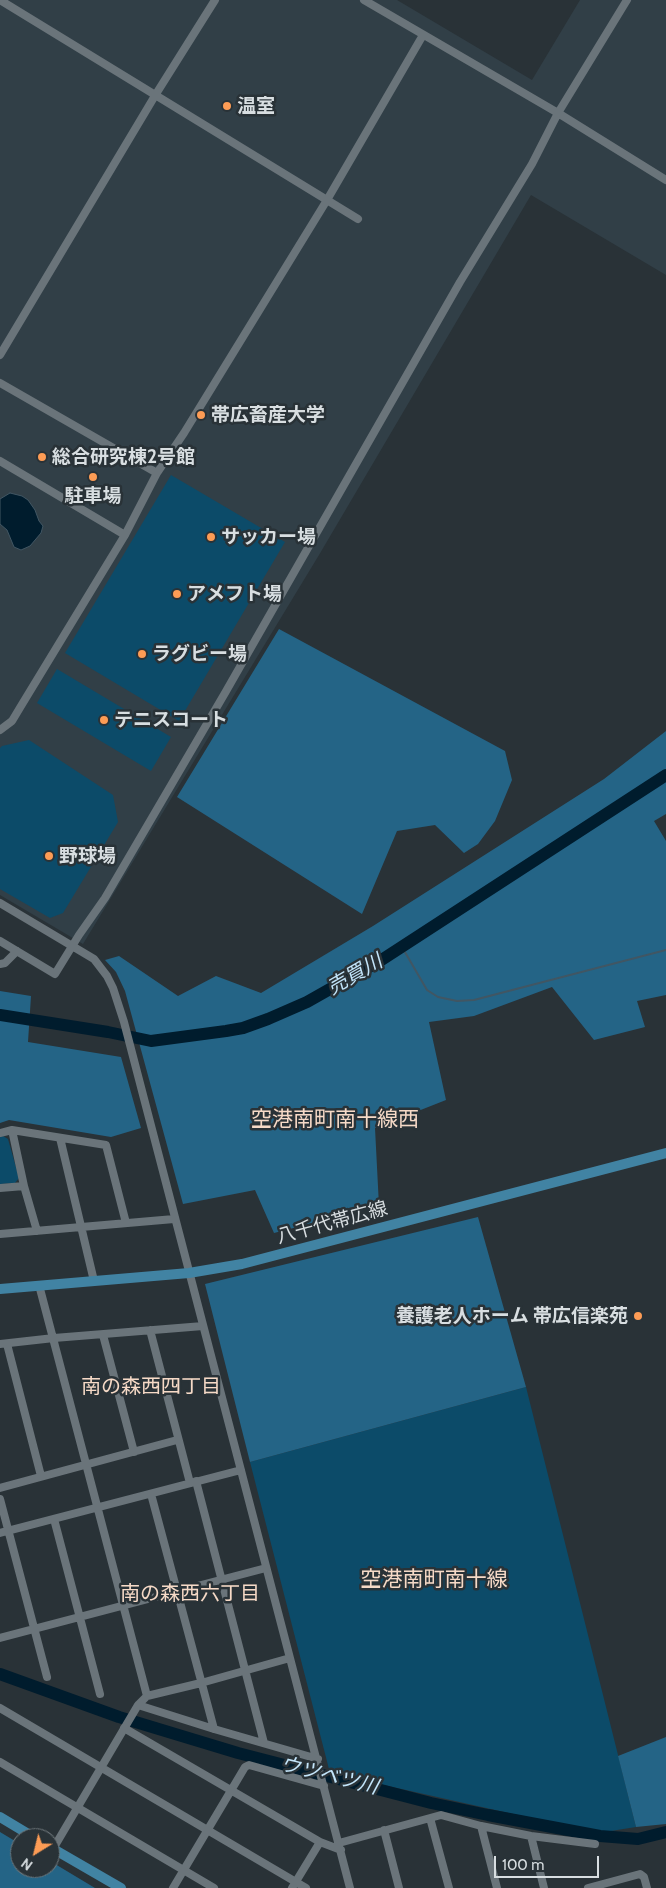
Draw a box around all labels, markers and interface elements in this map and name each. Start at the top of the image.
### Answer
place label: 温室 [237,95,275,117]
marker: 温室 [221,100,233,112]
place label: 帯広畜産大学 [211,404,325,426]
marker: 帯広畜産大学 [195,409,207,421]
place label: 総合研究棟2号館 [52,446,195,468]
marker: 総合研究棟2号館 [36,451,48,463]
marker: 駐車場 [87,471,99,483]
place label: 駐車場 [65,485,121,507]
place label: サッカー場 [221,526,316,548]
marker: サッカー場 [205,531,217,543]
place label: アメフト場 [187,583,282,605]
marker: アメフト場 [171,588,183,600]
place label: ラグビー場 [152,643,247,665]
marker: ラグビー場 [136,648,148,660]
place label: テニスコート [114,709,228,731]
marker: テニスコート [98,714,110,726]
place label: 野球場 [59,845,116,867]
marker: 野球場 [43,850,55,862]
water label: 売買川 [323,950,387,1000]
district label: 空港南町南十線西 [251,1107,419,1133]
street label: 八千代帯広線 [274,1197,390,1249]
place label: 養護老人ホーム 帯広信楽苑 [396,1305,628,1327]
marker: 養護老人ホーム 帯広信楽苑 [632,1310,644,1322]
district label: 南の森西四丁目 [81,1375,221,1399]
district label: 空港南町南十線 [361,1567,507,1593]
district label: 南の森西六丁目 [120,1582,260,1606]
water label: ウツベツ川 [278,1752,380,1800]
north arrow [10,1828,60,1878]
scale bar [496,1846,601,1878]
text: N [17,1854,36,1875]
text: 100 m [502,1856,544,1874]

